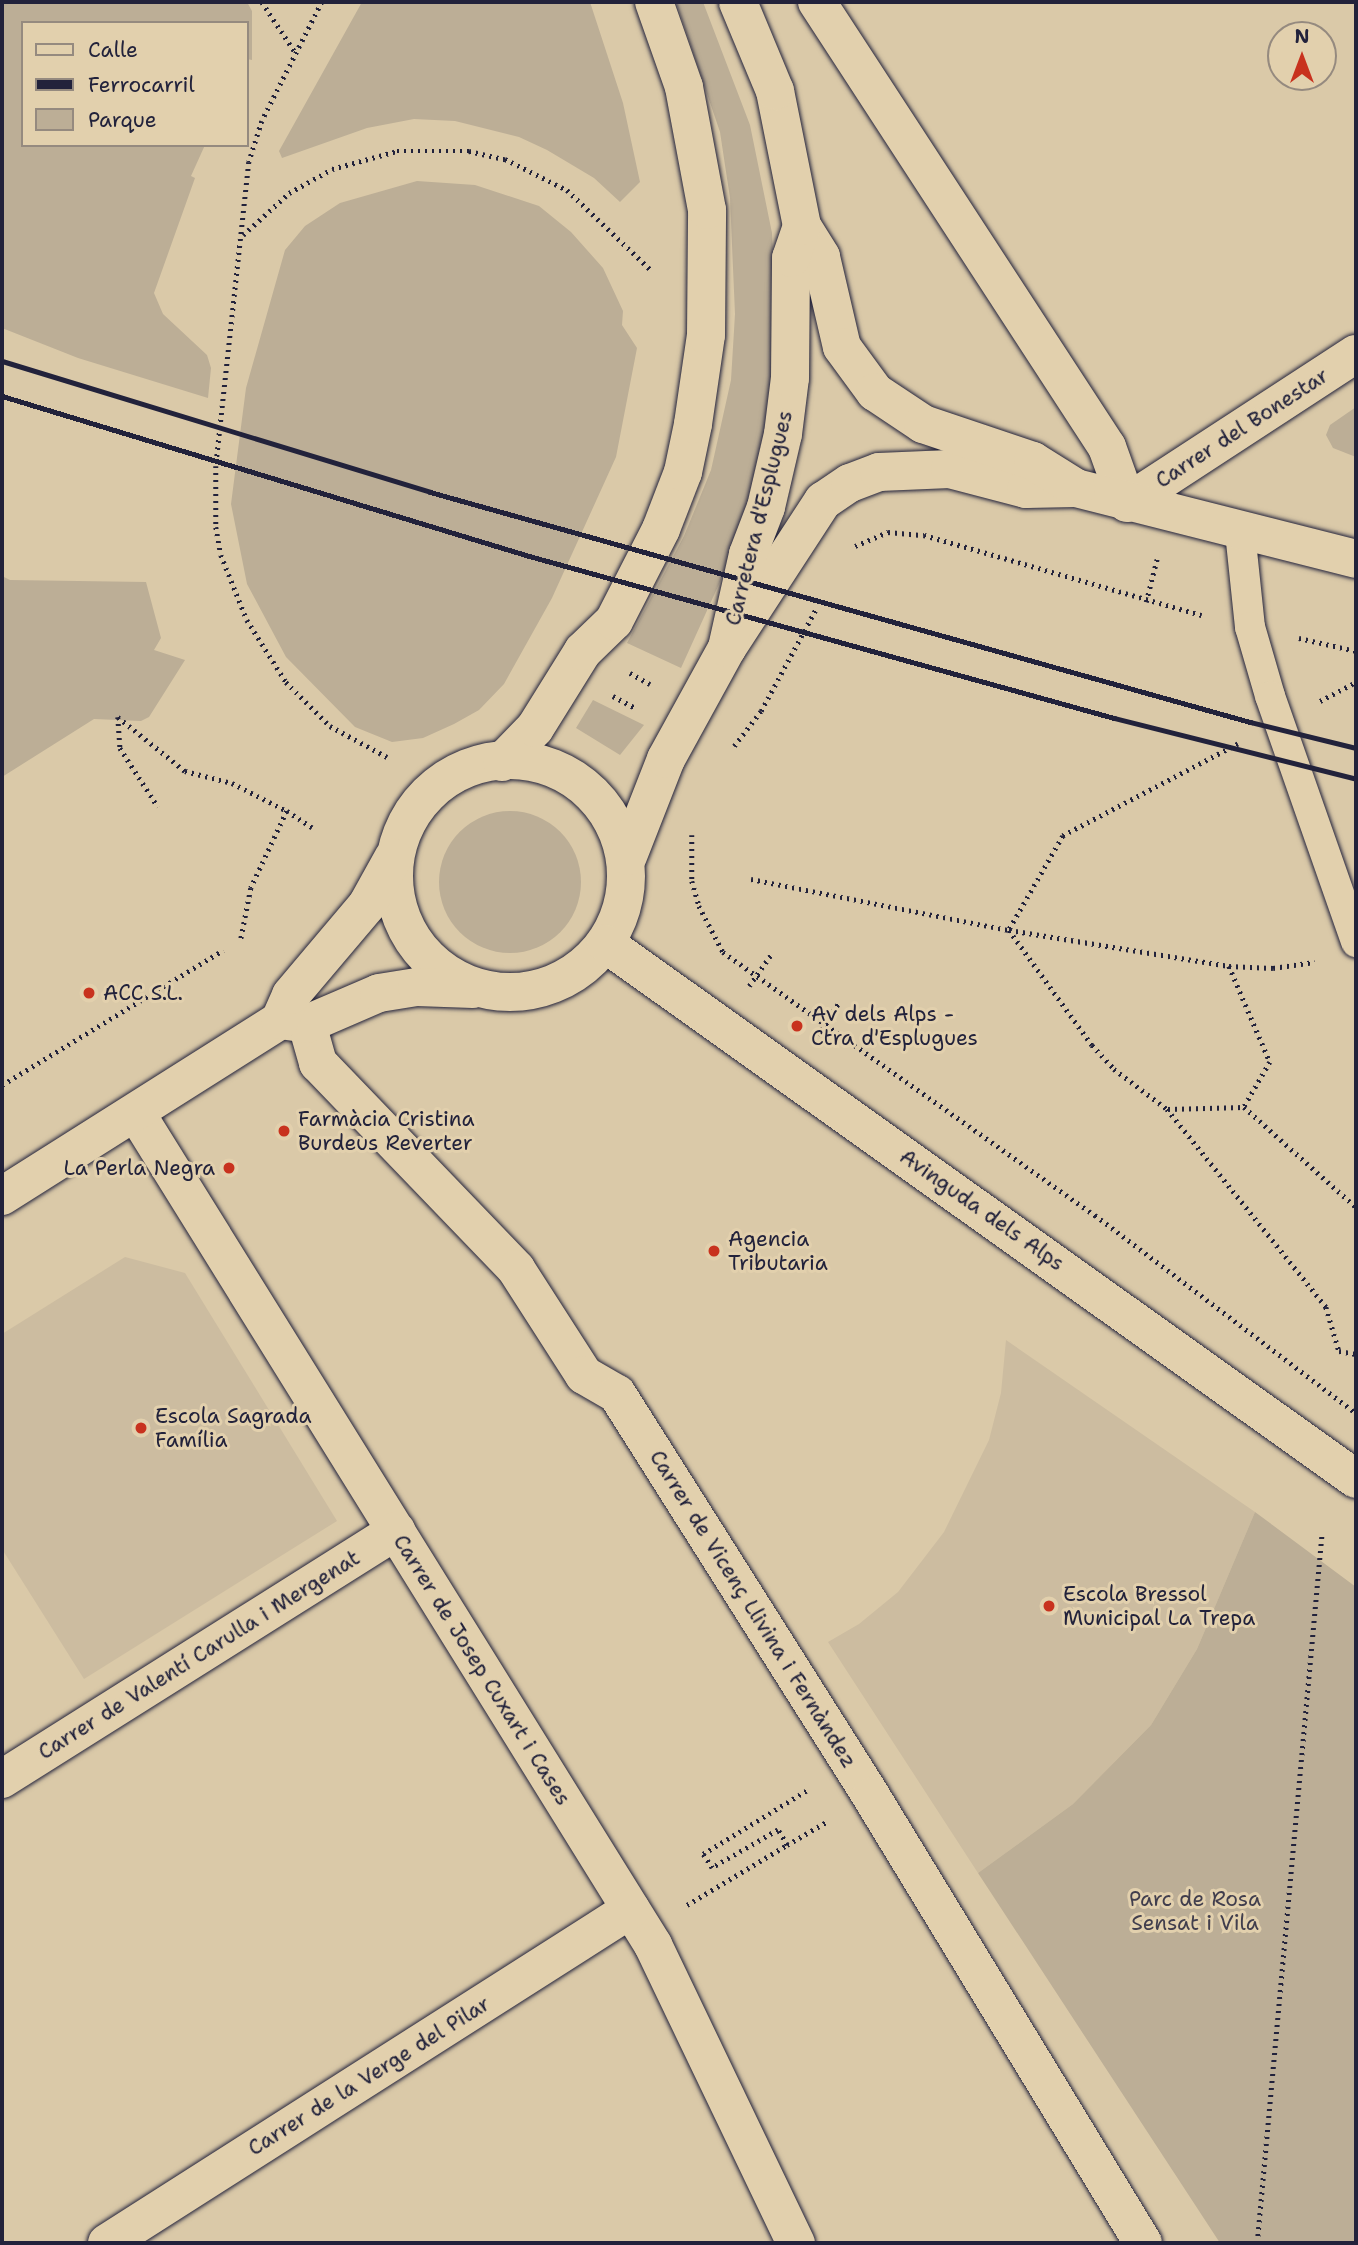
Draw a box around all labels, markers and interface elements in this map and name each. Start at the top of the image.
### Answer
legend [21,21,248,147]
north arrow [1267,21,1337,91]
text: N [1294,24,1310,49]
text: Calle [88,36,138,64]
text: Ferrocarril [88,71,195,99]
text: Parque [88,106,157,134]
street label: Carrer del Bonestar [1151,363,1333,493]
street label: Carretera d'Esplugues [720,408,798,628]
place label: ACC S.L. [103,980,183,1006]
marker: ACC S.L. [81,985,97,1001]
place label: Av dels Alps - Ctra d'Esplugues [811,1001,978,1051]
marker: Av dels Alps - Ctra d'Esplugues [789,1018,805,1034]
place label: Farmàcia Cristina Burdeus Reverter [298,1106,475,1156]
marker: Farmàcia Cristina Burdeus Reverter [276,1123,292,1139]
street label: Avinguda dels Alps [895,1144,1069,1276]
place label: La Perla Negra [63,1155,215,1181]
marker: La Perla Negra [221,1160,237,1176]
place label: Agencia Tributaria [728,1226,828,1276]
marker: Agencia Tributaria [706,1243,722,1259]
place label: Escola Sagrada Família [155,1403,312,1453]
marker: Escola Sagrada Família [133,1420,149,1436]
street label: Carrer de Vicenç Llivina i Fernàndez [644,1446,862,1772]
street label: Carrer de Josep Cuxart i Cases [388,1530,576,1810]
street label: Carrer de Valentí Carulla i Mergenat [34,1545,364,1765]
place label: Escola Bressol Municipal La Trepa [1063,1581,1255,1631]
marker: Escola Bressol Municipal La Trepa [1041,1598,1057,1614]
park label: Parc de Rosa Sensat i Vila [1129,1886,1261,1936]
street label: Carrer de la Verge del Pilar [243,1991,495,2161]

